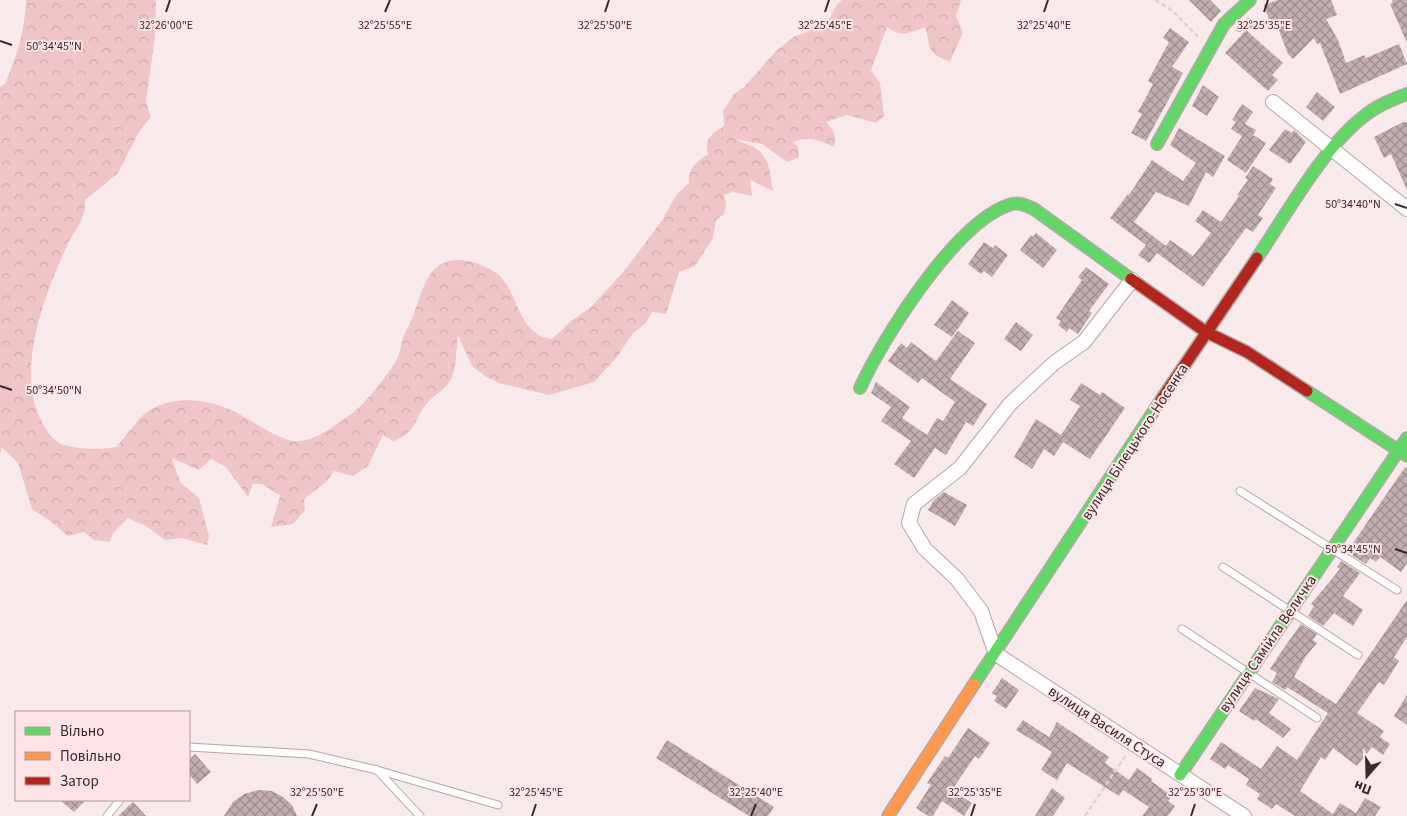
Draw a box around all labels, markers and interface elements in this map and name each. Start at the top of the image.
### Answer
text: 32°26'00"E [139,17,193,34]
text: 32°25'55"E [358,17,412,34]
text: 32°25'50"E [578,17,632,34]
text: 32°25'45"E [798,17,852,34]
text: 32°25'40"E [1017,17,1071,34]
text: 32°25'35"E [1237,17,1291,34]
text: 50°34'45"N [26,38,82,55]
text: 50°34'40"N [1325,196,1381,213]
street label: вулиця Білецького-Носенка [1077,360,1193,524]
text: 50°34'50"N [26,382,82,399]
text: 50°34'45"N [1325,541,1381,558]
street label: вулиця Самійла Величка [1214,571,1322,717]
street label: вулиця Василя Стуса [1044,681,1170,773]
legend [15,711,190,801]
text: Вільно [60,721,104,742]
text: Повільно [60,746,121,767]
north arrow [1342,751,1392,801]
text: Затор [60,771,99,792]
text: Пн [1351,775,1375,800]
text: 32°25'50"E [290,784,344,801]
text: 32°25'45"E [509,784,563,801]
text: 32°25'40"E [729,784,783,801]
text: 32°25'35"E [948,784,1002,801]
text: 32°25'30"E [1168,784,1222,801]

